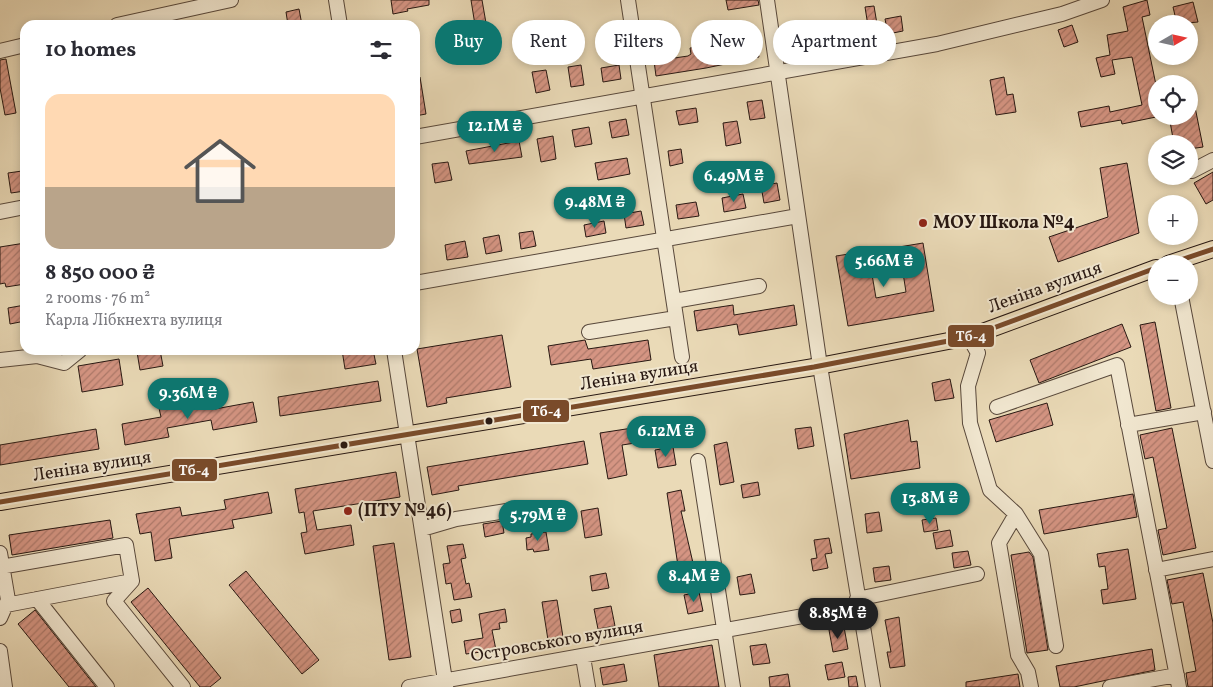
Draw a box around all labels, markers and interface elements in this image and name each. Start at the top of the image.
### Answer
north arrow [1148,15,1198,65]
map controls [1148,15,1198,305]
chip: Buy [435,20,502,65]
chip: Rent [512,20,585,65]
chip: Filters [595,20,681,65]
chip: New [691,20,763,65]
chip: Apartment [773,20,896,65]
text: 10 homes [45,36,136,65]
icon: filters [367,36,395,64]
button: locate [1148,75,1198,125]
pin: 12.1M ₴ [449,110,541,153]
text: 12.1M ₴ [468,116,522,138]
icon: home [175,126,265,216]
button: layers [1148,135,1198,185]
pin: 6.49M ₴ [688,160,780,203]
text: 6.49M ₴ [704,166,764,188]
pin: 9.48M ₴ [549,186,641,229]
text: 9.48M ₴ [565,192,625,214]
button: + [1148,195,1198,245]
place label: МОУ Школа №4 [933,211,1075,236]
marker: МОУ Школа №4 [917,217,929,229]
pin: 5.66M ₴ [838,246,930,288]
text: 5.66M ₴ [855,251,913,273]
button: − [1148,255,1198,305]
street label: Леніна вулиця [985,256,1105,320]
text: 8 850 000 ₴ [45,259,155,288]
text: 2 rooms · 76 m² [45,288,150,310]
text: Карла Лібкнехта вулиця [45,310,222,332]
line badge: Тб-4 [947,324,995,348]
text: Тб-4 [956,328,987,347]
street label: Леніна вулиця [578,354,700,398]
pin: 9.36M ₴ [142,378,234,420]
text: 9.36M ₴ [159,383,217,405]
line badge: Тб-4 [522,399,570,423]
text: Тб-4 [531,403,562,422]
unlabelled marker [484,416,494,426]
pin: 6.12M ₴ [620,416,712,458]
text: 6.12M ₴ [638,421,694,443]
unlabelled marker [339,440,349,450]
street label: Леніна вулиця [31,445,153,489]
line badge: Тб-4 [171,458,218,482]
text: Тб-4 [179,462,210,481]
pin: 13.8M ₴ [884,482,976,525]
text: 13.8M ₴ [902,488,958,510]
place label: (ПТУ №46) [358,499,452,524]
pin: 5.79M ₴ [492,500,584,542]
marker: (ПТУ №46) [342,505,354,517]
text: 5.79M ₴ [510,505,566,527]
pin: 8.4M ₴ [653,560,735,603]
text: 8.4M ₴ [668,566,720,588]
pin: 8.85M ₴ [792,598,884,640]
text: 8.85M ₴ [809,603,867,625]
street label: Островського вулиця [469,615,645,669]

